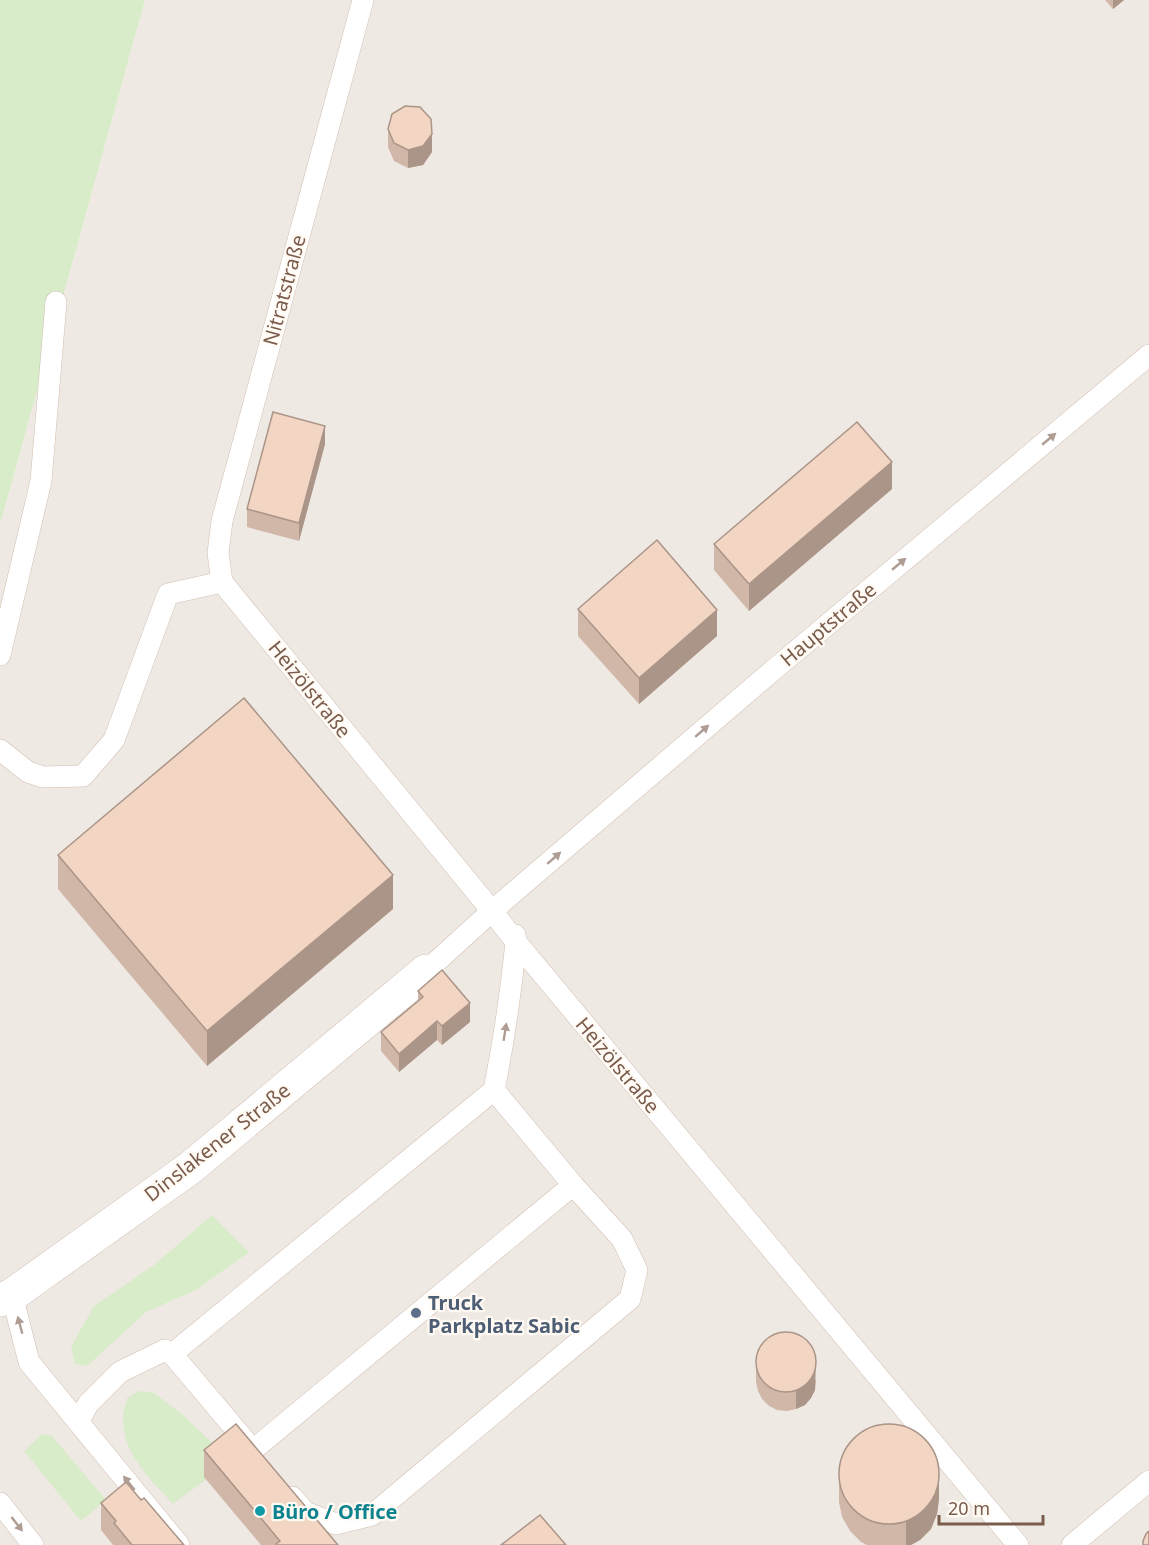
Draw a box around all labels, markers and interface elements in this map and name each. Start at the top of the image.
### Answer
street label: Nitratstraße [256,232,312,348]
one-way arrow [1041,432,1057,445]
one-way arrow [891,558,906,571]
street label: Hauptstraße [774,576,882,672]
street label: Heizölstraße [262,635,358,743]
one-way arrow [694,725,709,738]
one-way arrow [546,852,561,865]
street label: Heizölstraße [570,1011,666,1119]
one-way arrow [501,1022,510,1041]
street label: Dinslakener Straße [138,1076,296,1208]
place label: Truck Parkplatz Sabic [428,1289,580,1339]
marker: Truck Parkplatz Sabic [409,1306,423,1320]
one-way arrow [14,1316,24,1334]
one-way arrow [124,1476,136,1491]
scale bar [939,1488,1042,1526]
text: 20 m [948,1496,990,1520]
place label: Büro / Office [272,1498,398,1525]
marker: Büro / Office [253,1504,267,1518]
one-way arrow [10,1516,23,1532]

